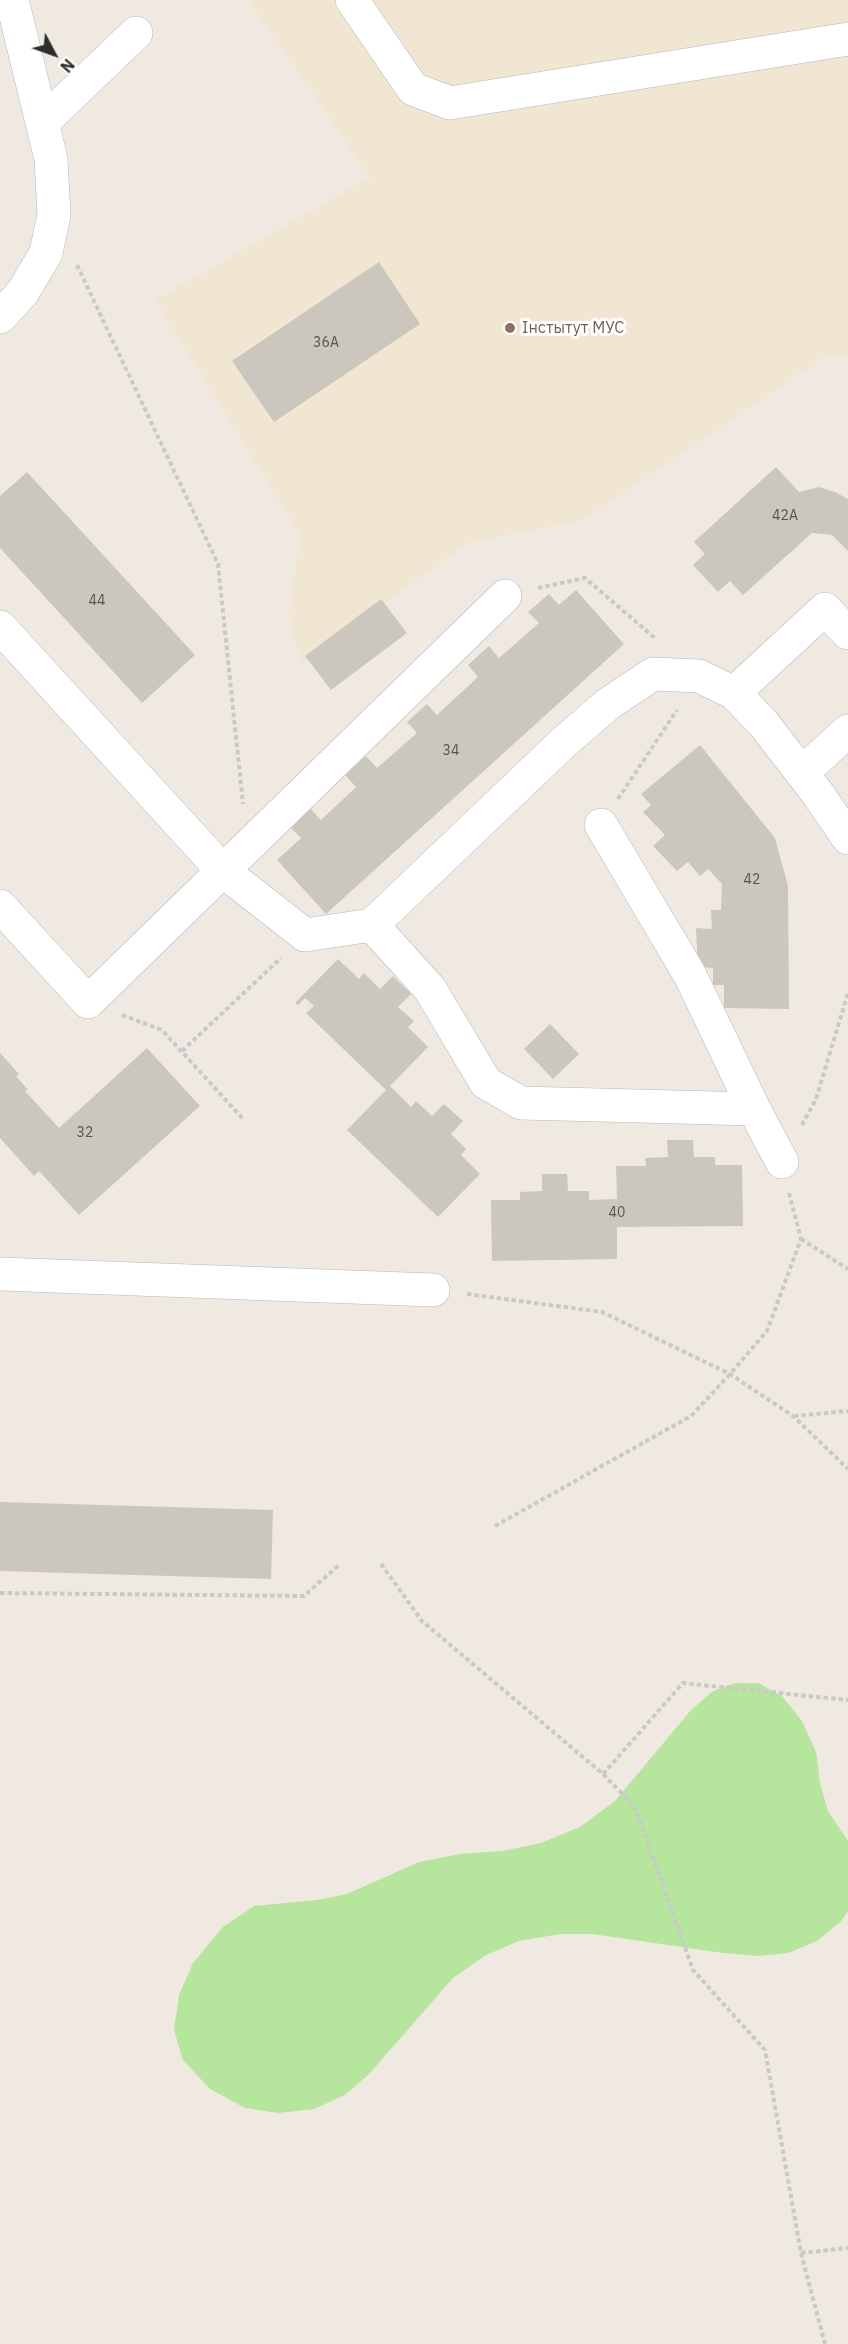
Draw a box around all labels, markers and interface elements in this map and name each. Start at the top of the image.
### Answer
north arrow [24,24,84,84]
text: N [56,55,79,77]
place label: Інстытут МУС [522,318,624,338]
marker: Інстытут МУС [503,321,517,335]
house number: 36А [313,335,339,351]
house number: 42А [772,508,798,524]
house number: 44 [89,593,105,609]
house number: 34 [443,743,459,759]
house number: 42 [744,872,760,888]
house number: 32 [77,1125,93,1141]
house number: 40 [609,1205,625,1221]

